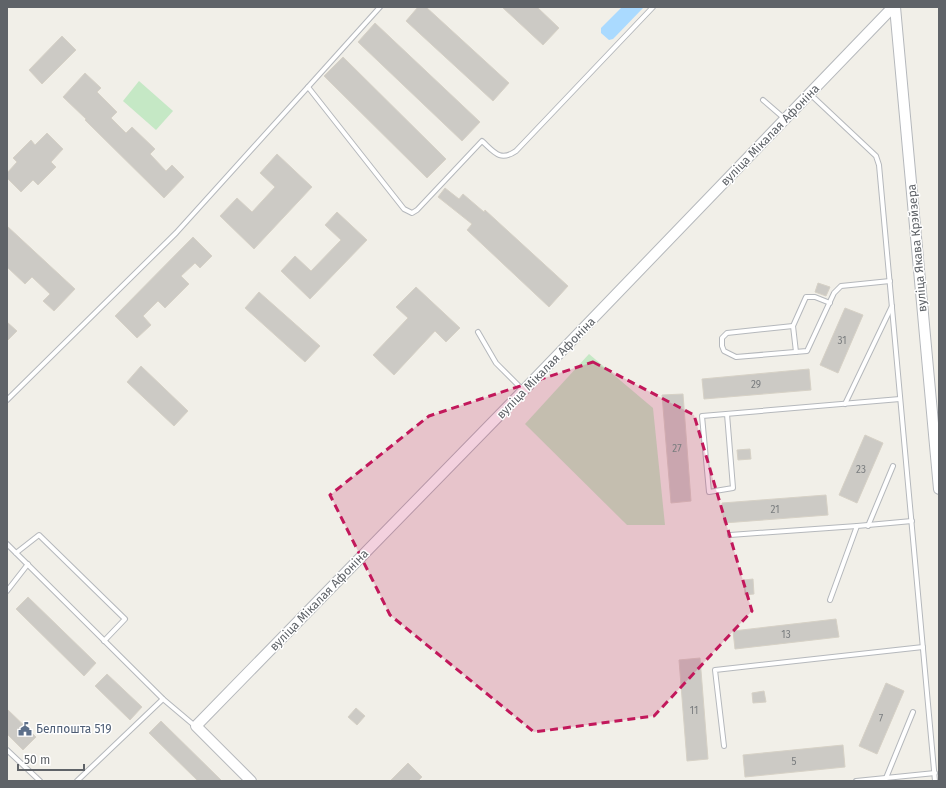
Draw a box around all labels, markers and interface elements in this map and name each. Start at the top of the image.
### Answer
street label: вуліца Мікалая Афоніна [718,81,822,189]
street label: вуліца Якава Крэйзера [904,183,930,313]
street label: вуліца Мікалая Афоніна [494,314,598,422]
house number: 31 [837,335,847,347]
house number: 29 [751,379,761,391]
house number: 27 [672,443,682,455]
house number: 23 [856,464,866,476]
house number: 21 [770,504,780,516]
street label: вуліца Мікалая Афоніна [267,546,371,654]
house number: 13 [781,629,791,641]
house number: 11 [690,705,698,717]
house number: 7 [879,713,884,725]
public building icon: Белпошта 519 [17,721,33,737]
place label: Белпошта 519 [36,722,111,736]
scale bar [18,746,84,772]
text: 50 m [24,753,50,767]
house number: 5 [791,756,797,768]

